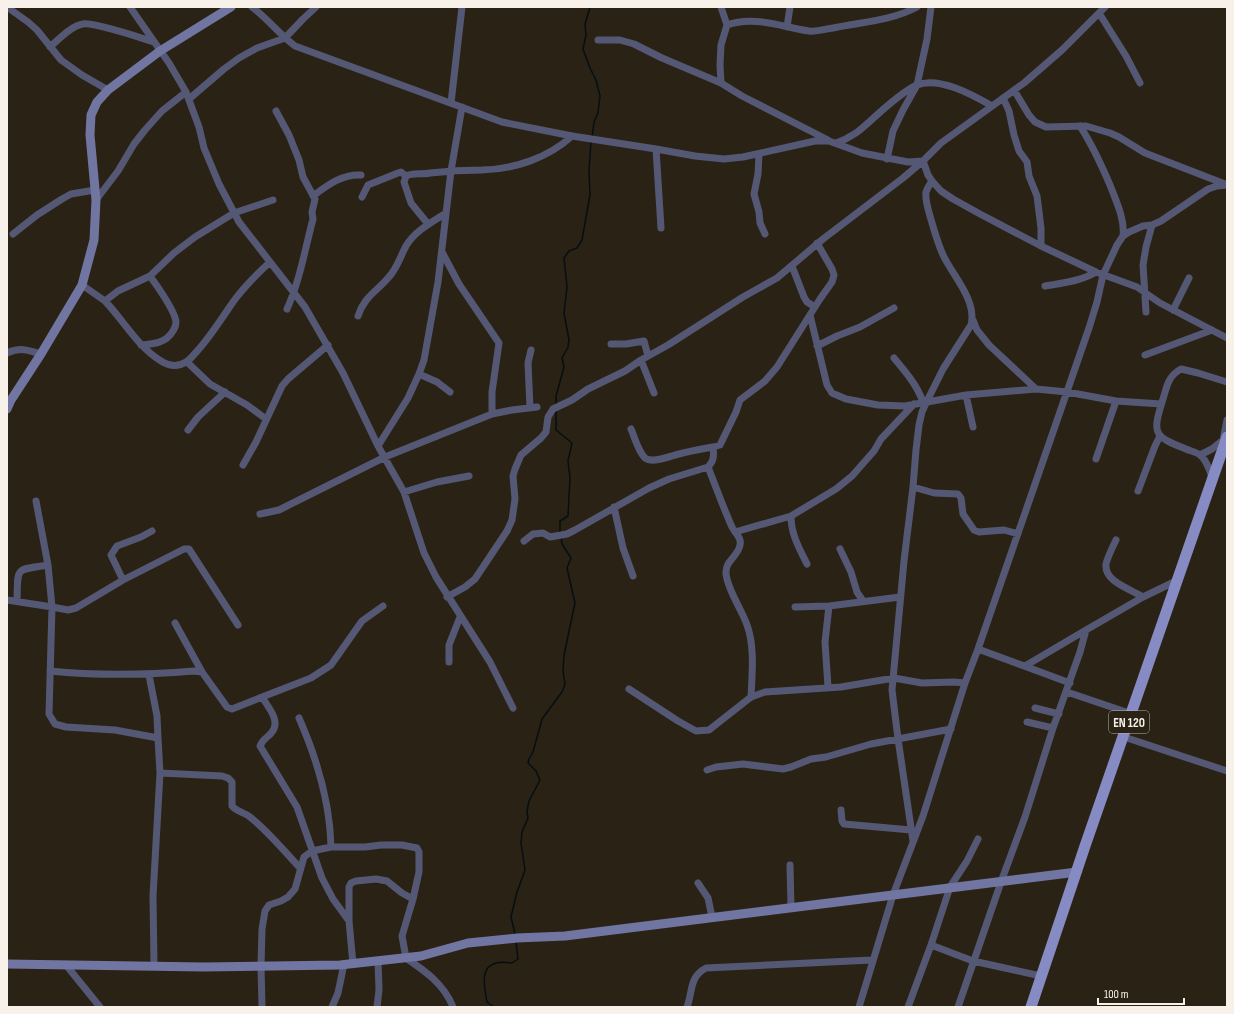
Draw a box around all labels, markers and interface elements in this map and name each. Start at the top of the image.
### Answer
road number: EN 120 [1109,711,1149,733]
scale bar [1098,980,1184,1006]
text: 100 m [1104,987,1129,1002]

